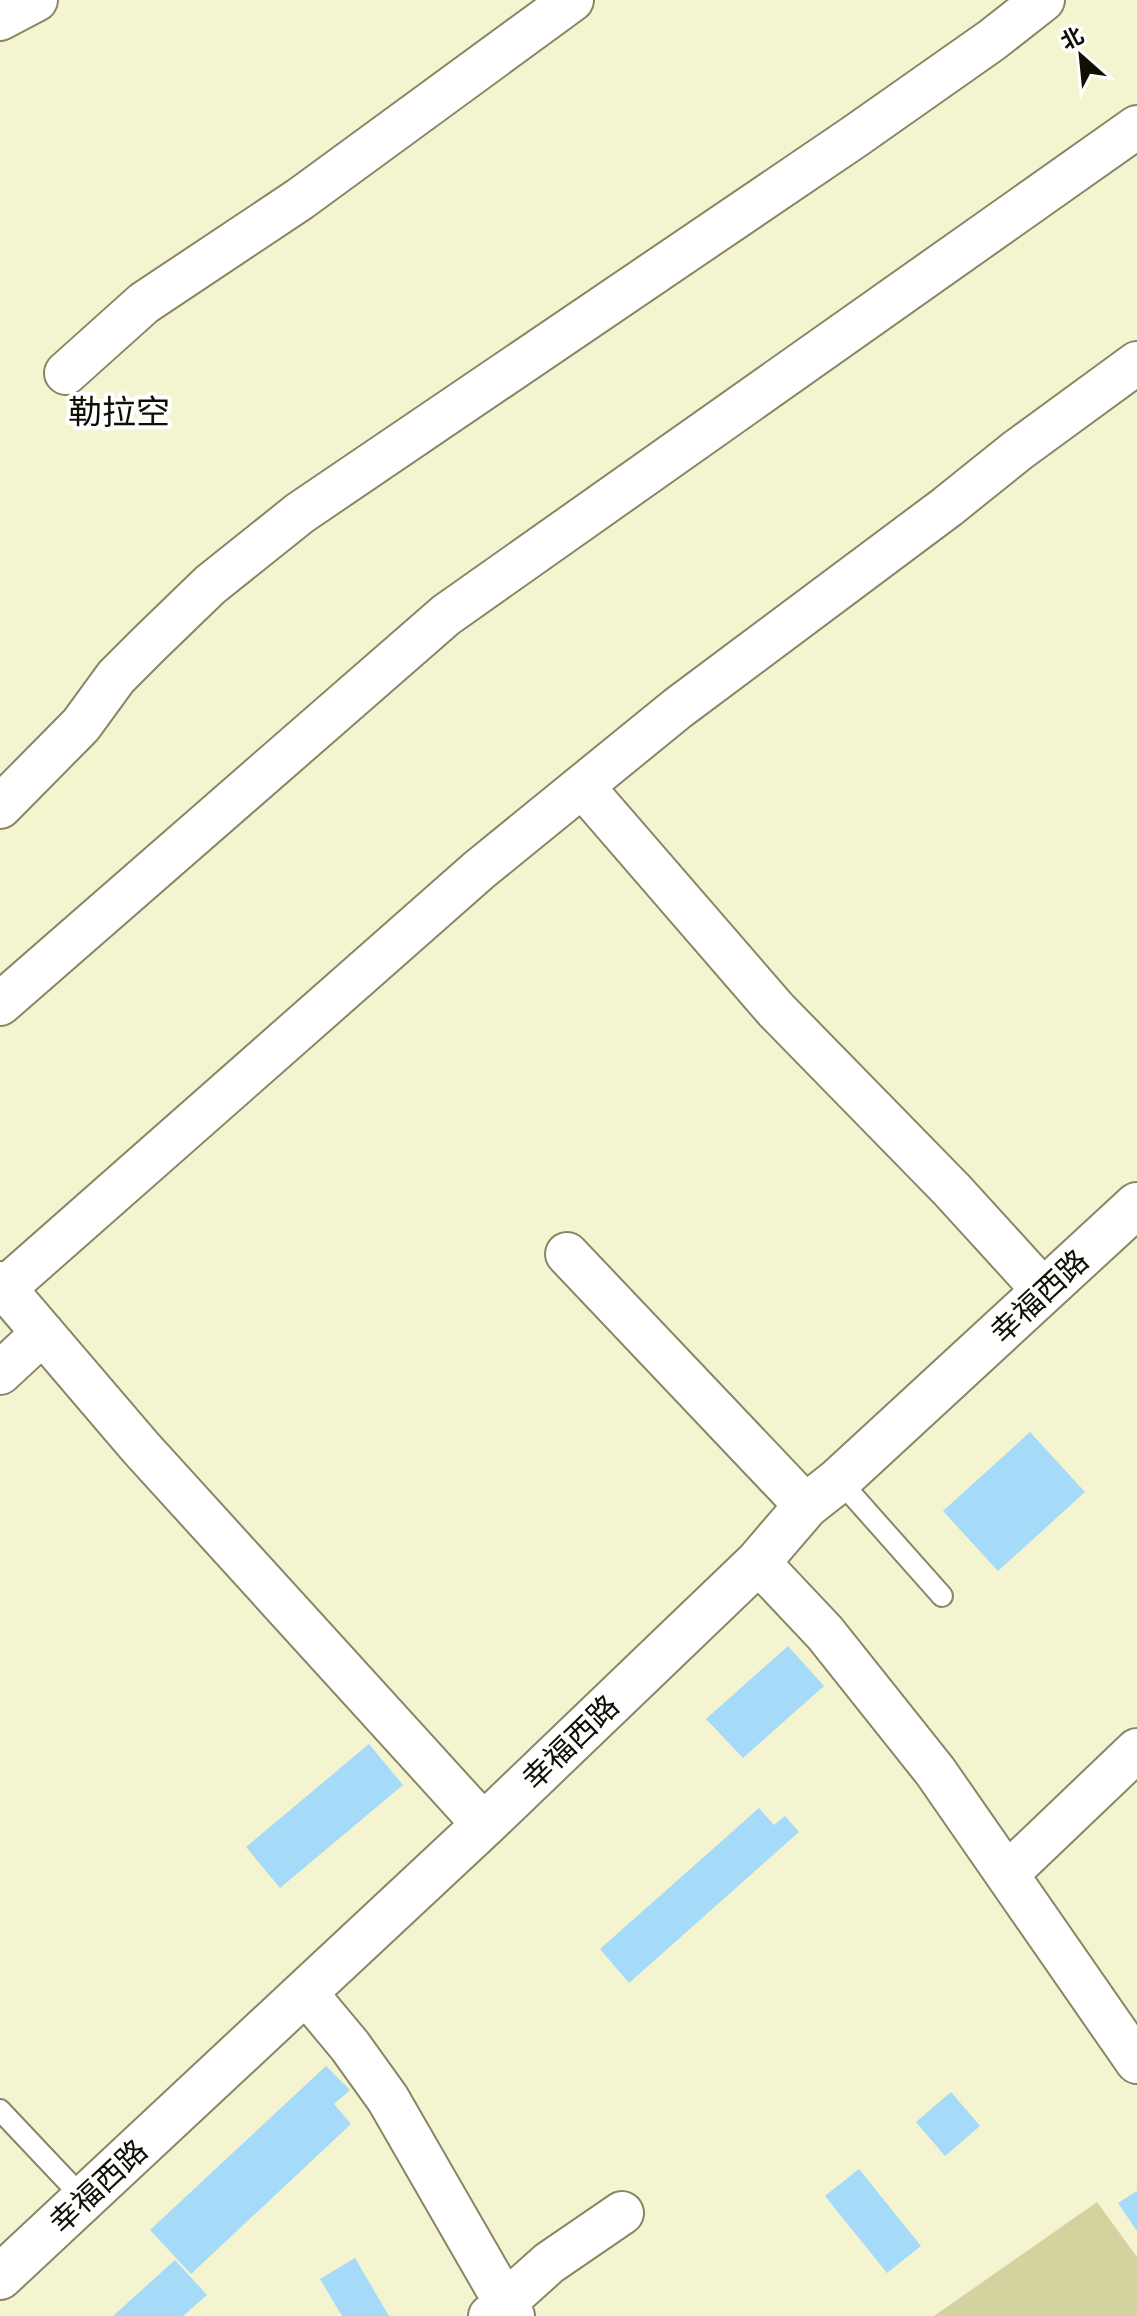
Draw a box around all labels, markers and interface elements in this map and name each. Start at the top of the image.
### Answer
north arrow [1041,16,1121,96]
text: 北 [1056,21,1088,56]
district label: 勒拉空 [68,390,170,433]
street label: 幸福西路 [982,1241,1096,1351]
street label: 幸福西路 [514,1687,626,1797]
street label: 幸福西路 [41,2131,155,2241]

